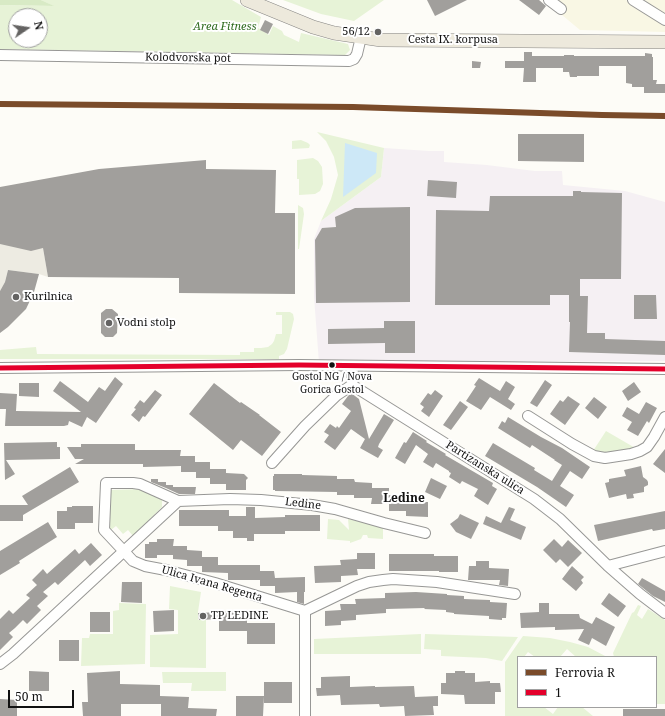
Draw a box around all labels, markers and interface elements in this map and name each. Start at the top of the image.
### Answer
north arrow [8,8,48,48]
text: N [31,19,47,31]
park label: Area Fitness [193,20,257,34]
place label: 56/12 [342,25,370,39]
marker: 56/12 [373,27,383,37]
street label: Cesta IX. korpusa [408,33,498,47]
street label: Kolodvorska pot [145,51,231,65]
place label: Kurilnica [24,290,73,304]
marker: Kurilnica [11,292,21,302]
place label: Vodni stolp [117,316,176,330]
marker: Vodni stolp [104,318,114,328]
marker: Gostol NG / Nova Gorica Gostol [327,360,337,370]
place label: Gostol NG / Nova Gorica Gostol [292,371,372,394]
street label: Partizanska ulica [443,438,527,498]
district label: Ledine [383,492,425,506]
street label: Ledine [284,495,322,513]
street label: Ulica Ivana Regenta [160,563,264,605]
place label: TP LEDINE [211,609,268,623]
marker: TP LEDINE [198,611,208,621]
legend [517,656,657,708]
text: Ferrovia R [555,664,615,681]
scale bar [10,682,76,708]
text: 1 [555,684,562,701]
text: 50 m [15,688,43,705]

